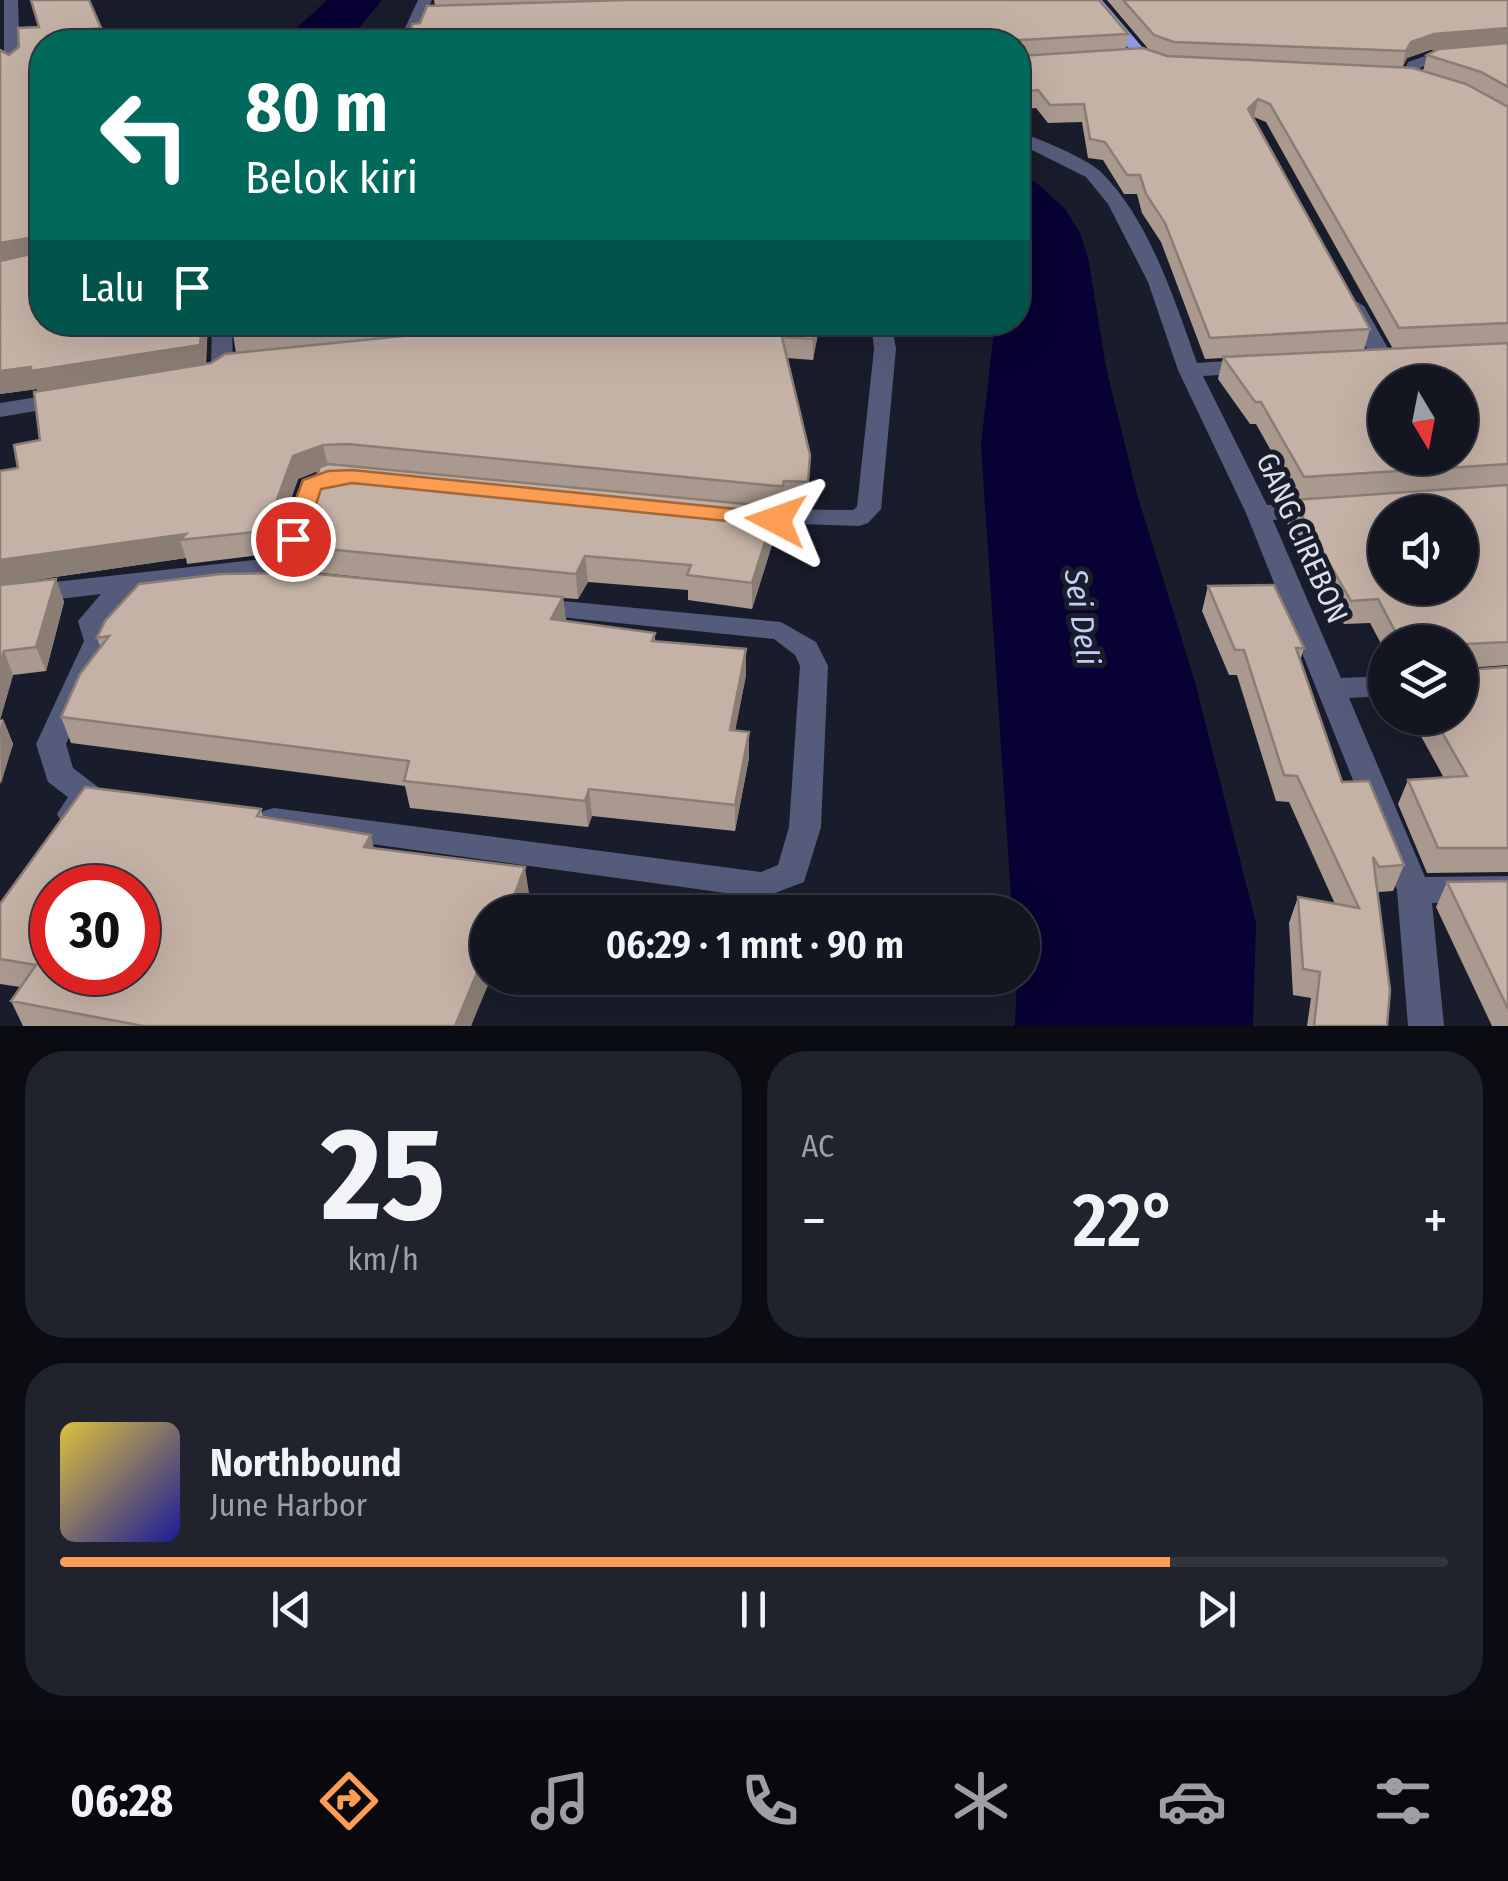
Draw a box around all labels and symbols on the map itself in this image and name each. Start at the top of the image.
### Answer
north arrow [1368,365,1478,475]
street label: GANG CIREBON [1248,447,1356,629]
position arrow [724,468,828,572]
pin [251,497,336,582]
water label: Sei Deli [1056,566,1108,667]
speed limit sign: 30 [30,865,160,995]

